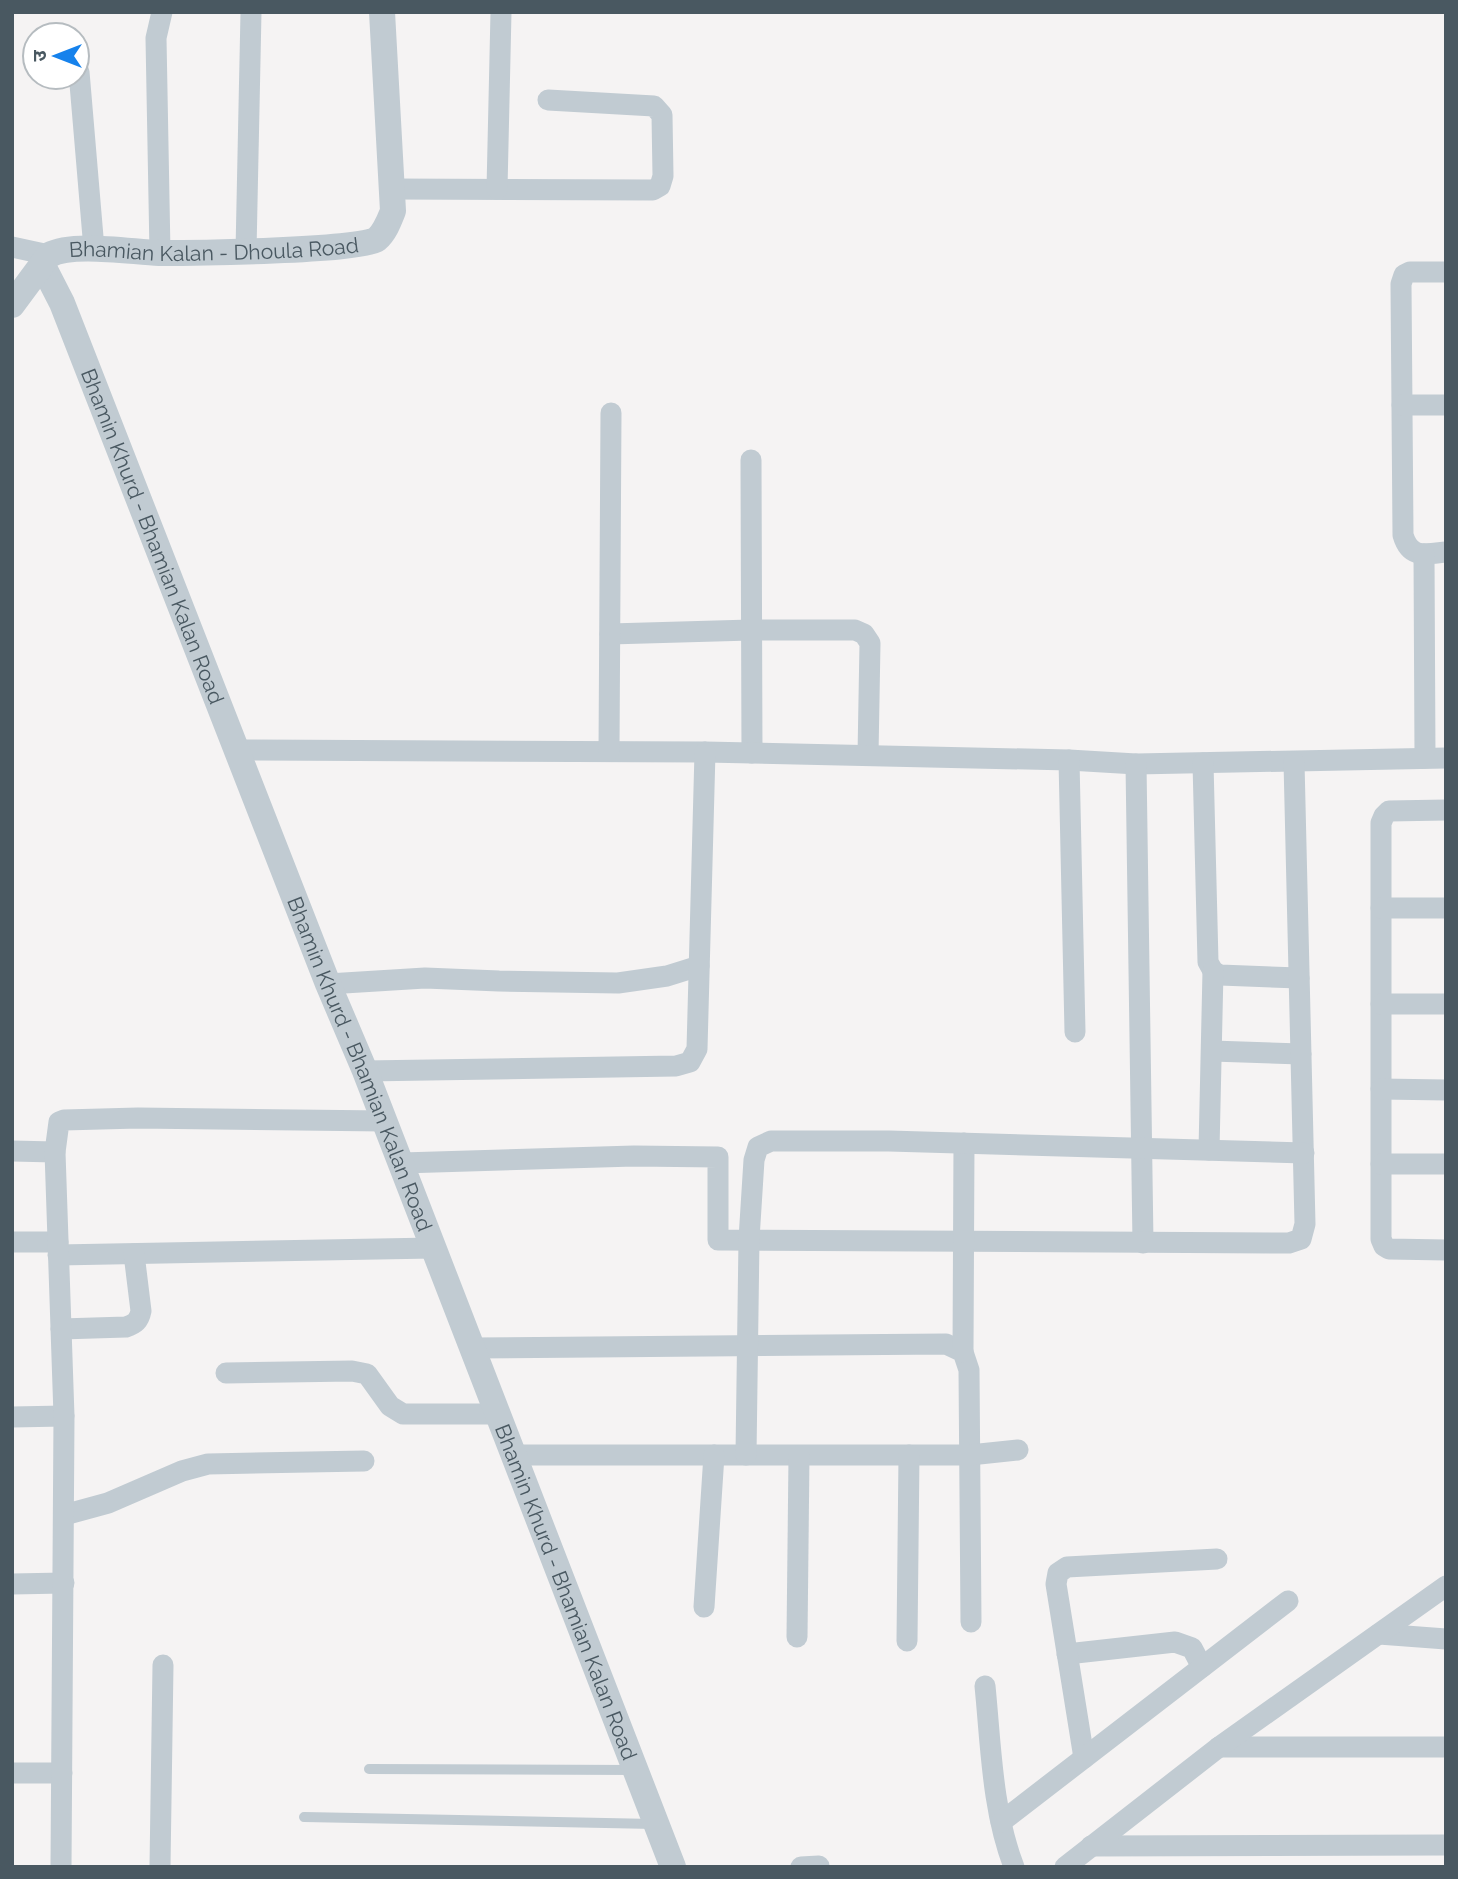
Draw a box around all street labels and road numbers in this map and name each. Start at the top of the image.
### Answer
street label: Bhamian Kalan - Dhoula Road [68,232,360,266]
street label: Bhamin Khurd - Bhamian Kalan Road [76,365,230,707]
street label: Bhamin Khurd - Bhamian Kalan Road [283,893,438,1235]
street label: Bhamin Khurd - Bhamian Kalan Road [490,1420,643,1763]

